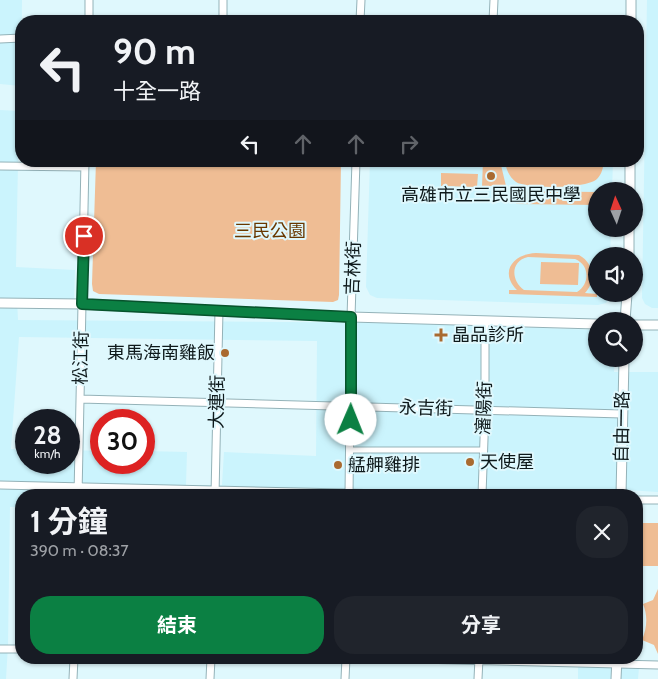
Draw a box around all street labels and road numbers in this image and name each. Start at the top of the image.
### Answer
street label: 吉林街 [341,241,365,295]
street label: 松江街 [70,331,92,385]
street label: 大連街 [206,375,228,429]
street label: 瀋陽街 [472,381,496,435]
street label: 自由一路 [610,391,634,463]
street label: 永吉街 [399,396,453,420]

